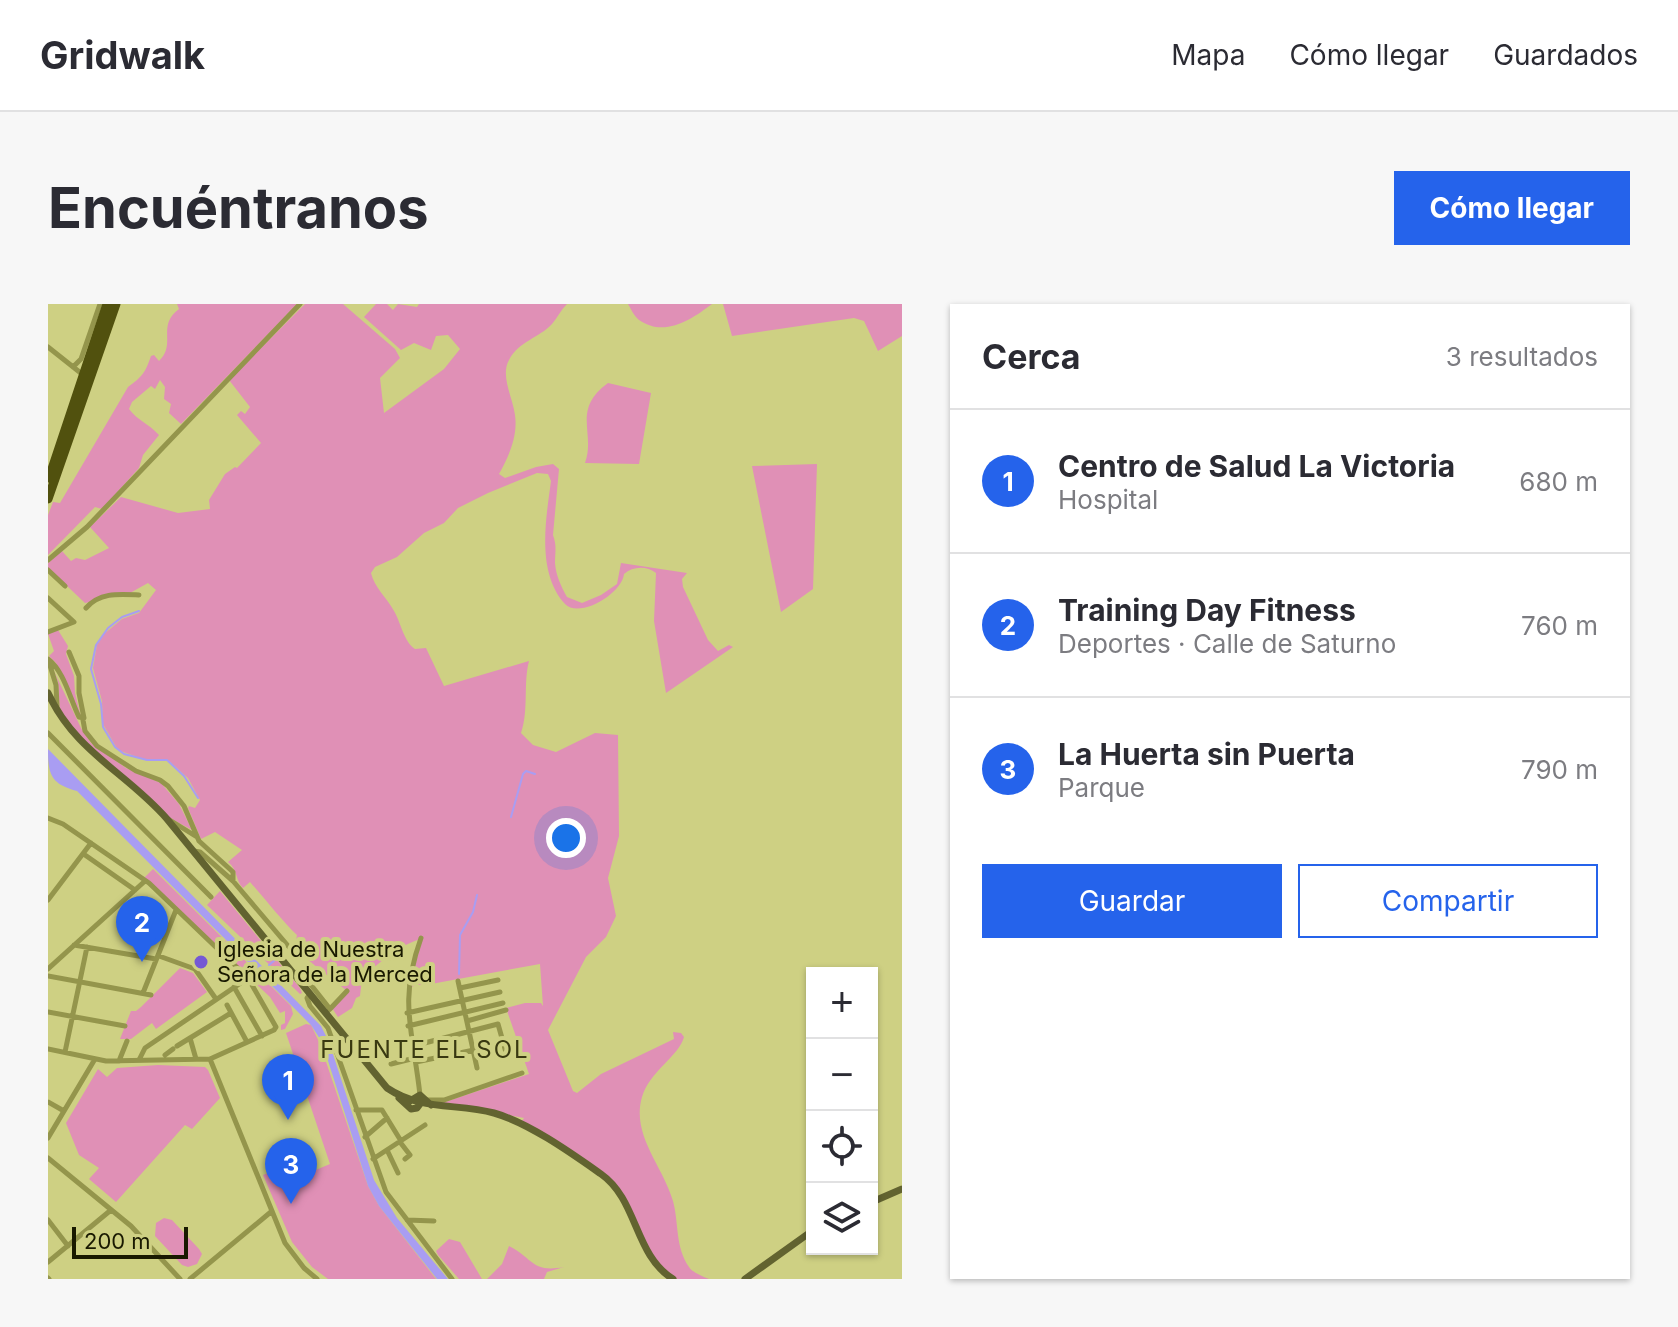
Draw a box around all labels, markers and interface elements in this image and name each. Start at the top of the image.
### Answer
text: Gridwalk [40,32,205,78]
text: Mapa [1171,38,1245,72]
text: Cómo llegar [1289,38,1449,72]
text: Guardados [1493,38,1638,72]
button: Cómo llegar [1394,171,1630,245]
text: Encuéntranos [48,174,429,242]
text: Cerca [982,336,1081,377]
text: 3 resultados [1446,341,1598,372]
text: Centro de Salud La Victoria [1058,448,1455,484]
text: 1 [1002,466,1014,497]
text: 680 m [1519,466,1598,497]
text: Hospital [1058,484,1158,515]
text: Training Day Fitness [1058,592,1356,628]
text: 2 [1000,610,1016,641]
text: 760 m [1521,610,1598,641]
text: Deportes · Calle de Saturno [1058,628,1396,659]
text: La Huerta sin Puerta [1058,736,1355,772]
text: 3 [1000,754,1016,785]
text: 790 m [1521,754,1598,785]
text: Parque [1058,772,1145,803]
your location [546,818,586,858]
button: Guardar [982,864,1282,938]
button: Compartir [1298,864,1598,938]
pin: 2 [116,896,168,962]
place label: Iglesia de Nuestra Señora de la Merced [217,936,433,987]
marker: Iglesia de Nuestra Señora de la Merced [192,953,210,971]
map controls [806,967,878,1255]
button: + [806,967,878,1039]
district label: FUENTE EL SOL [320,1035,530,1064]
button: − [806,1039,878,1111]
pin: 1 [262,1054,314,1120]
button: locate [806,1111,878,1183]
pin: 3 [265,1138,317,1204]
button: layers [806,1183,878,1255]
scale bar [72,1223,188,1259]
text: 200 m [84,1228,151,1254]

